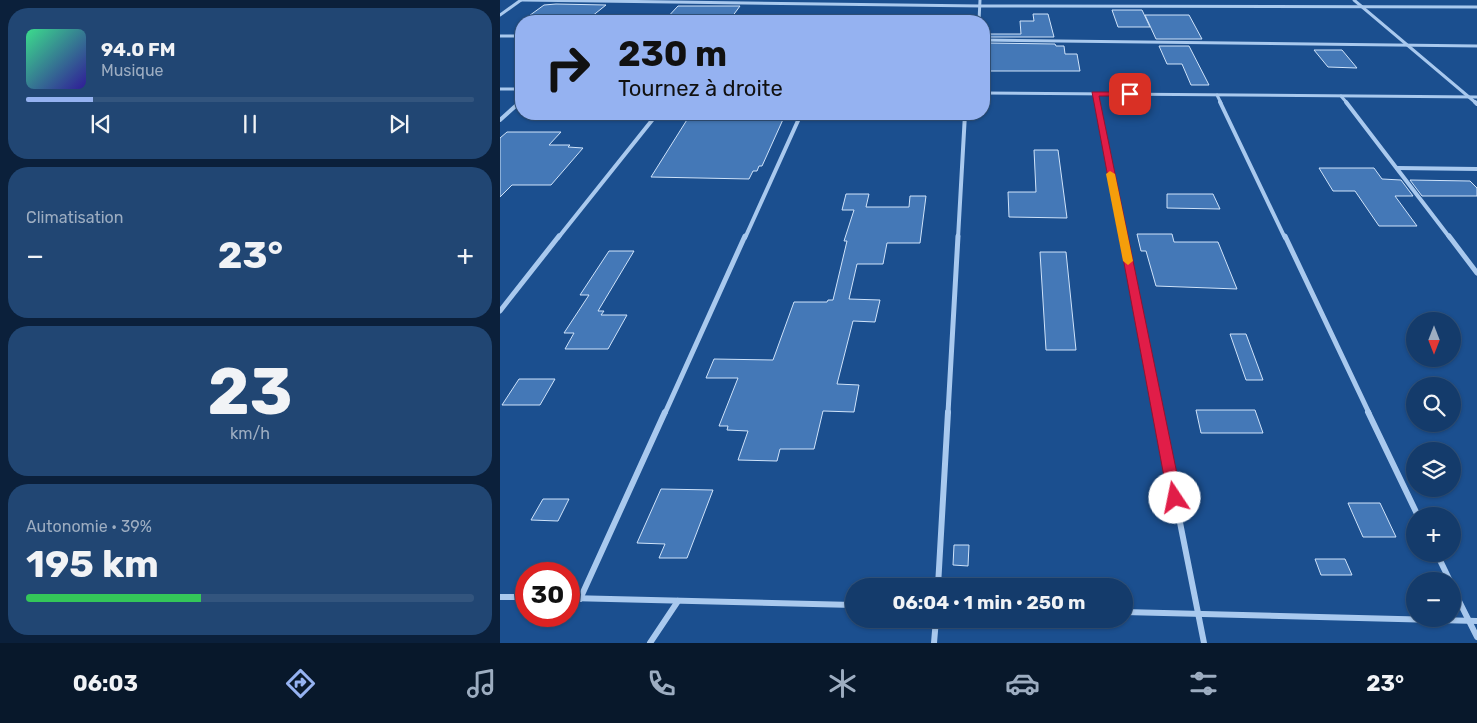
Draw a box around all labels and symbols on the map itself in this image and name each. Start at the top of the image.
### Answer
pin [1109,73,1151,115]
north arrow [1406,312,1461,368]
position arrow [1148,471,1200,523]
speed limit sign: 30 [515,562,580,627]

